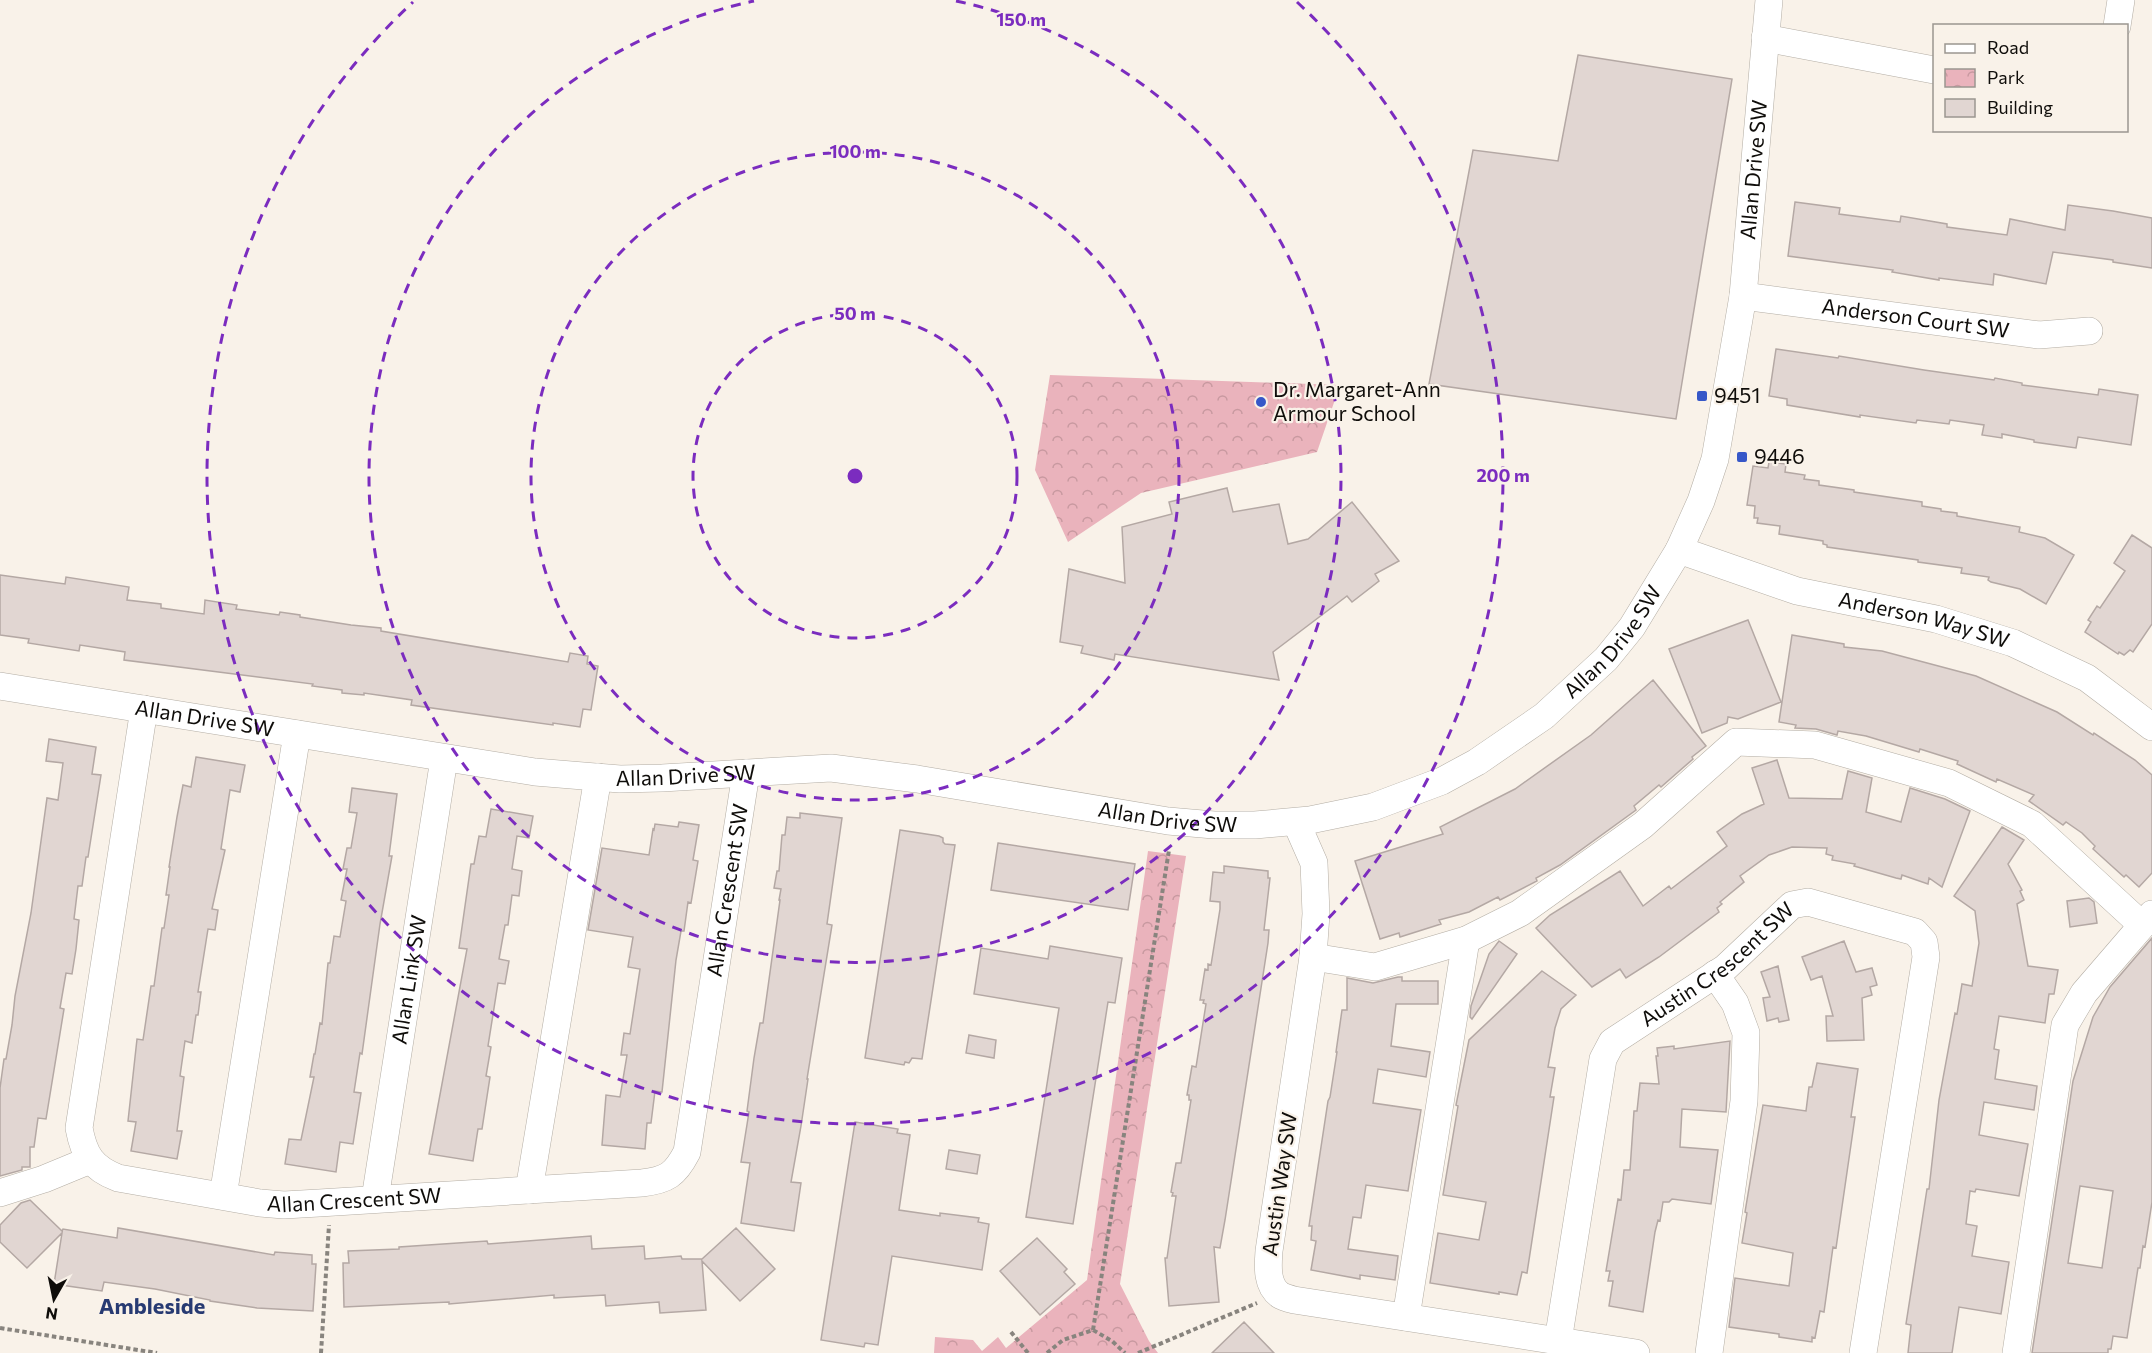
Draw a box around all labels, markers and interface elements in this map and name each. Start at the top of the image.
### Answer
text: 150 m [996,8,1046,30]
legend [1933,24,2128,132]
text: Road [1987,36,2029,58]
text: Park [1987,66,2025,88]
text: Building [1987,96,2053,118]
street label: Allan Drive SW [1734,99,1771,241]
text: 100 m [829,140,881,162]
street label: Anderson Court SW [1820,293,2011,342]
text: 50 m [834,302,876,324]
place label: Dr. Margaret-Ann Armour School [1273,376,1441,425]
place label: 9451 [1714,382,1760,407]
marker: 9451 [1695,389,1709,403]
marker: Dr. Margaret-Ann Armour School [1254,395,1268,409]
place label: 9446 [1754,443,1805,468]
marker: 9446 [1735,450,1749,464]
text: 200 m [1476,464,1530,486]
centre of rings [845,466,865,486]
street label: Allan Drive SW [1558,580,1666,703]
street label: Anderson Way SW [1836,586,2013,652]
street label: Allan Drive SW [133,694,276,741]
street label: Allan Drive SW [615,758,756,790]
street label: Allan Drive SW [1096,796,1237,836]
street label: Allan Crescent SW [700,802,752,978]
street label: Austin Crescent SW [1635,896,1798,1031]
street label: Allan Link SW [385,913,430,1046]
street label: Austin Way SW [1256,1110,1301,1257]
street label: Allan Crescent SW [266,1181,442,1216]
north arrow [24,1269,84,1329]
district label: Ambleside [99,1292,205,1319]
text: N [44,1304,59,1325]

